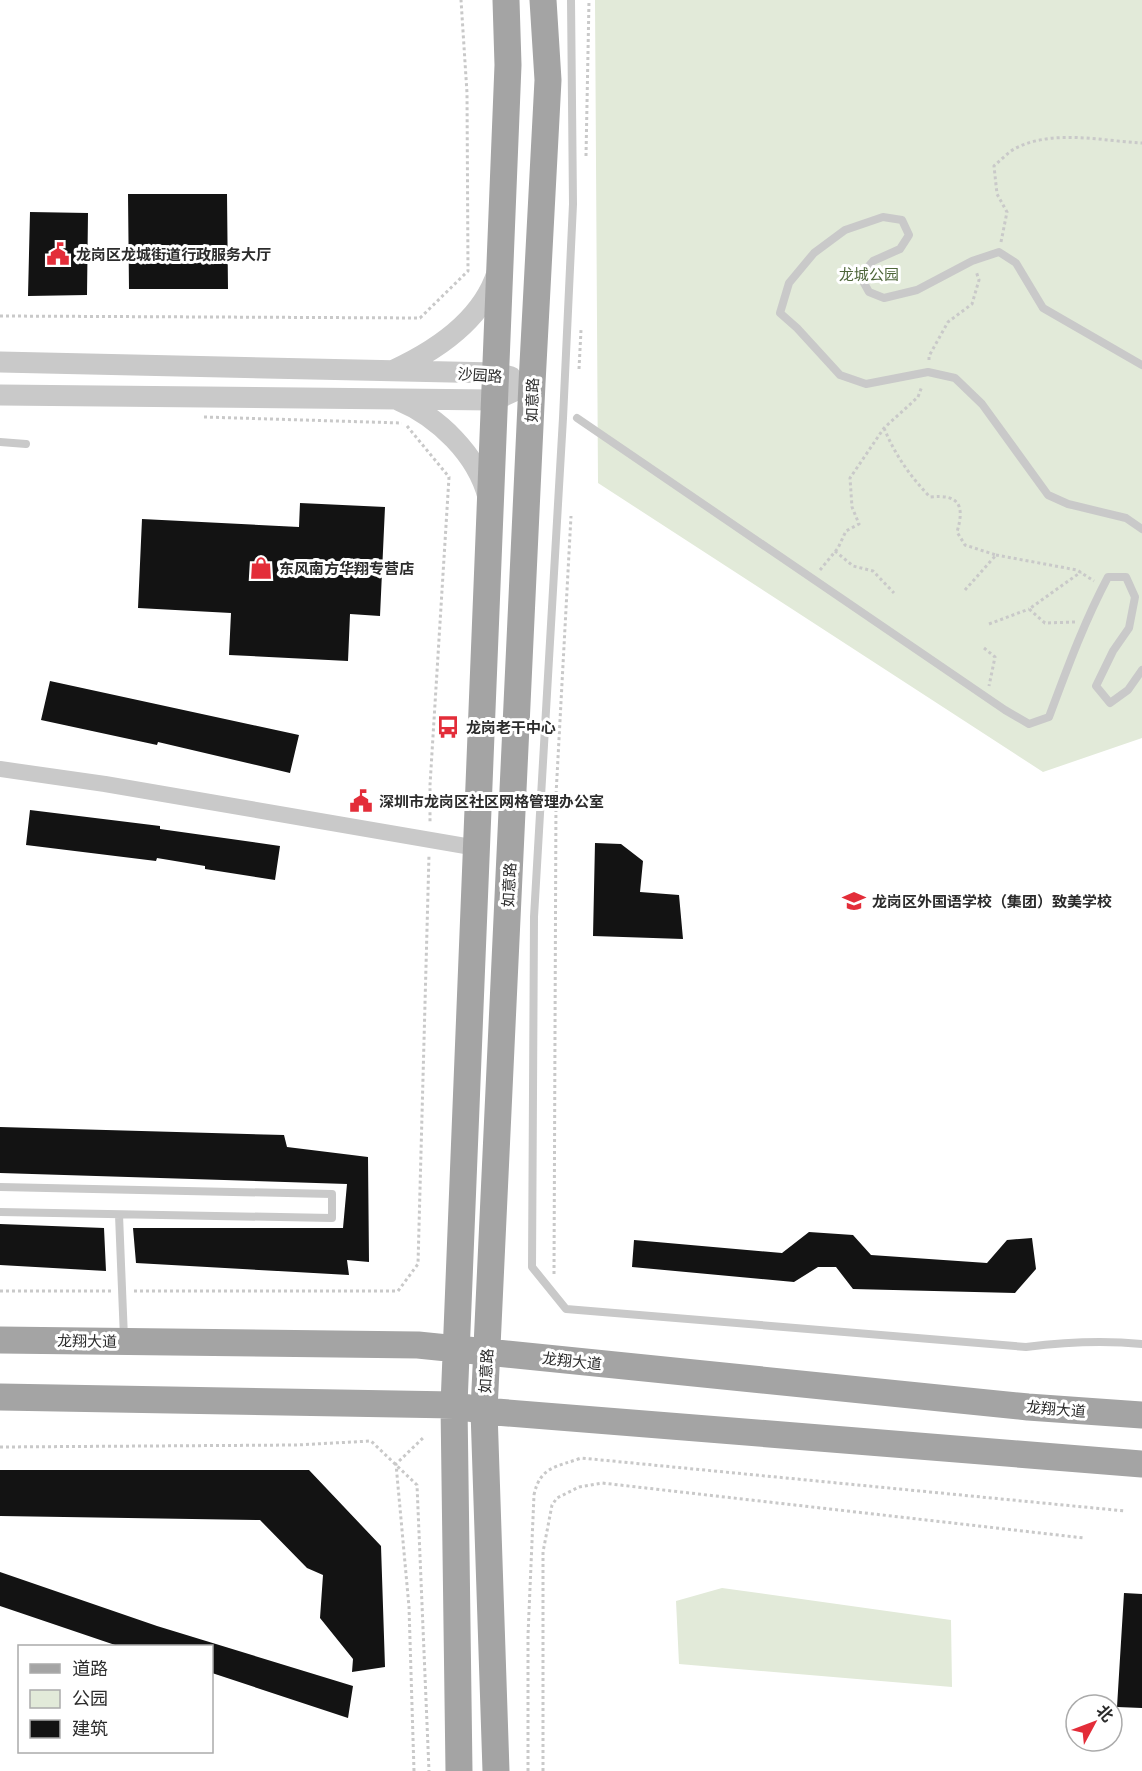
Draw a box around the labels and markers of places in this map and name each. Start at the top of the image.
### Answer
public building icon: 龙岗区龙城街道行政服务大厅 [45,241,71,267]
place label: 龙岗区龙城街道行政服务大厅 [76,245,271,264]
shop icon: 东风南方华翔专营店 [248,555,274,581]
place label: 东风南方华翔专营店 [279,559,414,578]
bus stop icon: 龙岗老干中心 [435,714,461,740]
place label: 龙岗老干中心 [466,718,556,737]
public building icon: 深圳市龙岗区社区网格管理办公室 [348,788,374,814]
place label: 深圳市龙岗区社区网格管理办公室 [379,792,604,811]
school or university icon: 龙岗区外国语学校（集团）致美学校 [841,888,867,914]
place label: 龙岗区外国语学校（集团）致美学校 [872,892,1112,911]

